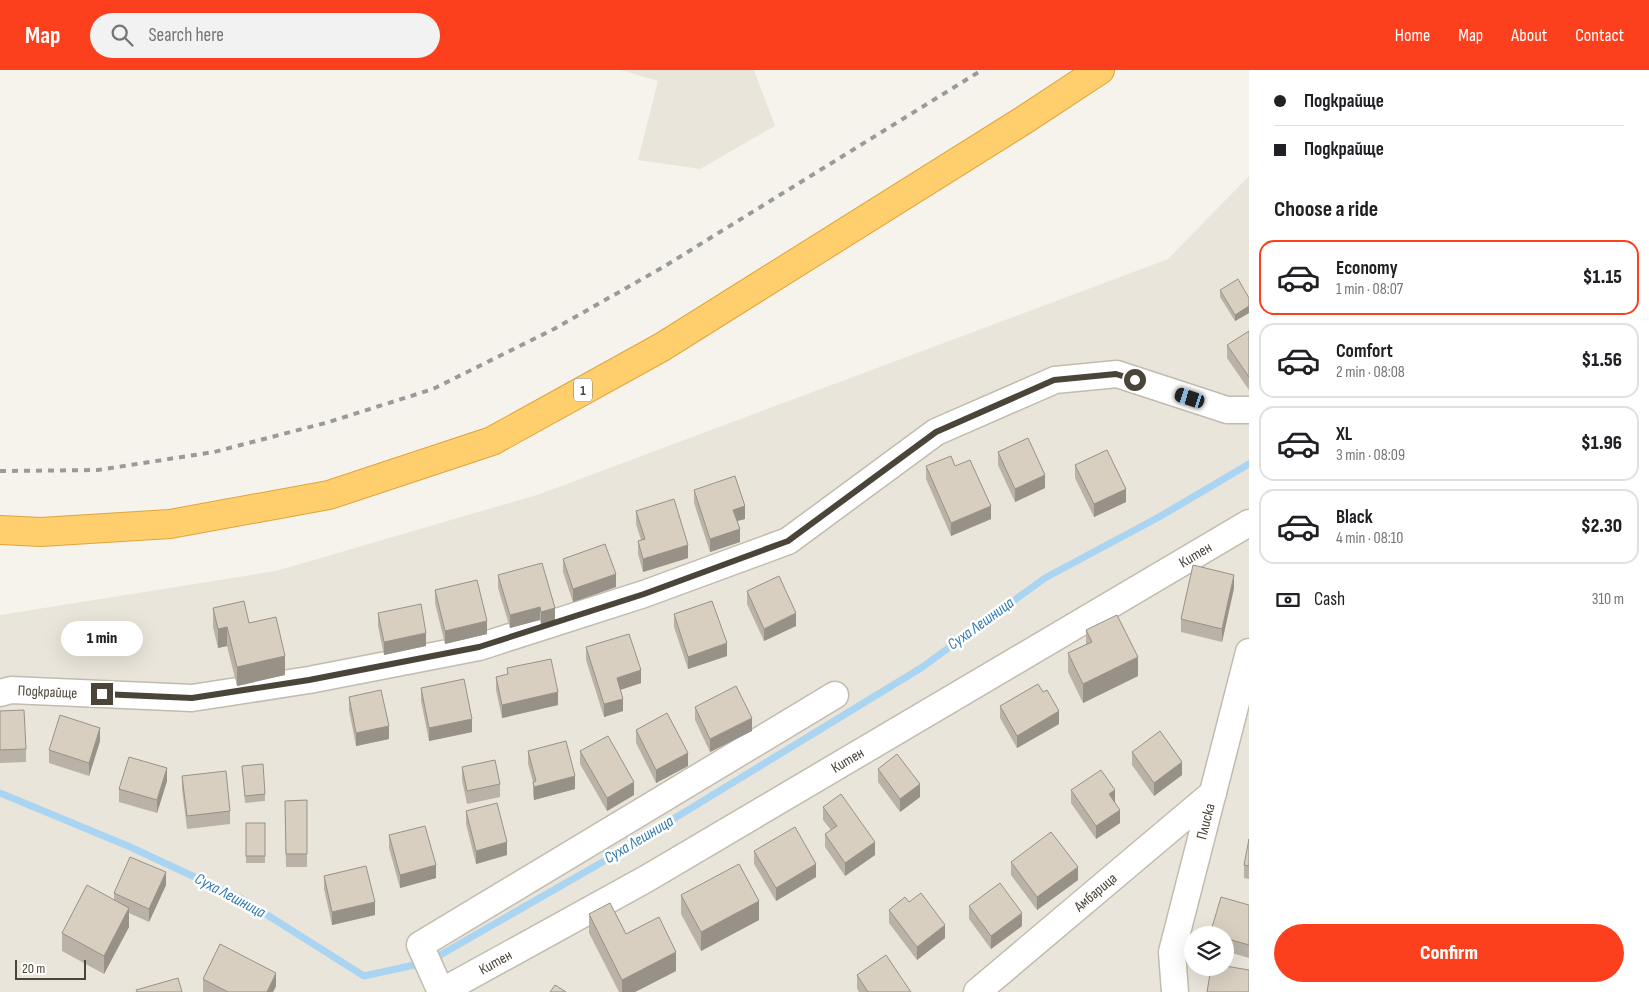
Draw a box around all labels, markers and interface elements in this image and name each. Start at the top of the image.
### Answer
search box [90,13,440,58]
text: Map [25,21,60,50]
icon: search [108,21,136,49]
text: Search here [148,24,224,47]
text: Home [1395,25,1430,46]
text: Map [1458,25,1483,46]
text: About [1511,25,1547,46]
text: Contact [1575,25,1624,46]
text: Подкрайще [1304,90,1384,113]
text: Подкрайще [1304,138,1384,161]
text: Choose a ride [1274,196,1378,223]
icon: car [1276,255,1321,300]
text: Economy [1336,257,1398,280]
text: $1.15 [1583,266,1622,289]
text: 1 min · 08:07 [1336,280,1403,299]
icon: car [1276,338,1321,383]
text: Comfort [1336,340,1393,363]
text: $1.56 [1581,349,1622,372]
text: 2 min · 08:08 [1336,363,1405,382]
route start [1124,369,1146,391]
road number: 1 [574,378,592,402]
car [1173,386,1206,410]
icon: car [1276,421,1321,466]
text: XL [1336,423,1352,446]
text: $1.96 [1581,432,1622,455]
text: 3 min · 08:09 [1336,446,1405,465]
icon: car [1276,504,1321,549]
text: Black [1336,506,1373,529]
text: $2.30 [1581,515,1622,538]
text: 4 min · 08:10 [1336,529,1404,548]
street label: Китен [1175,538,1215,572]
icon: cash [1274,586,1302,614]
text: Cash [1314,588,1345,611]
text: 310 m [1592,590,1624,609]
water label: Суха Лешница [944,593,1018,654]
callout: 1 min [61,622,143,656]
text: 1 min [87,629,117,648]
street label: Подкрайще [17,681,78,702]
route end [91,683,113,705]
street label: Китен [828,743,867,777]
street label: Плиска [1192,801,1219,841]
water label: Суха Лешница [601,812,677,868]
street label: Амбарица [1069,868,1121,916]
water label: Суха Лешница [191,869,269,923]
button: Confirm [1274,924,1624,982]
map controls [1184,926,1234,976]
button: layers [1184,926,1234,976]
street label: Китен [475,945,515,979]
scale bar [15,957,86,980]
text: 20 m [22,960,45,977]

